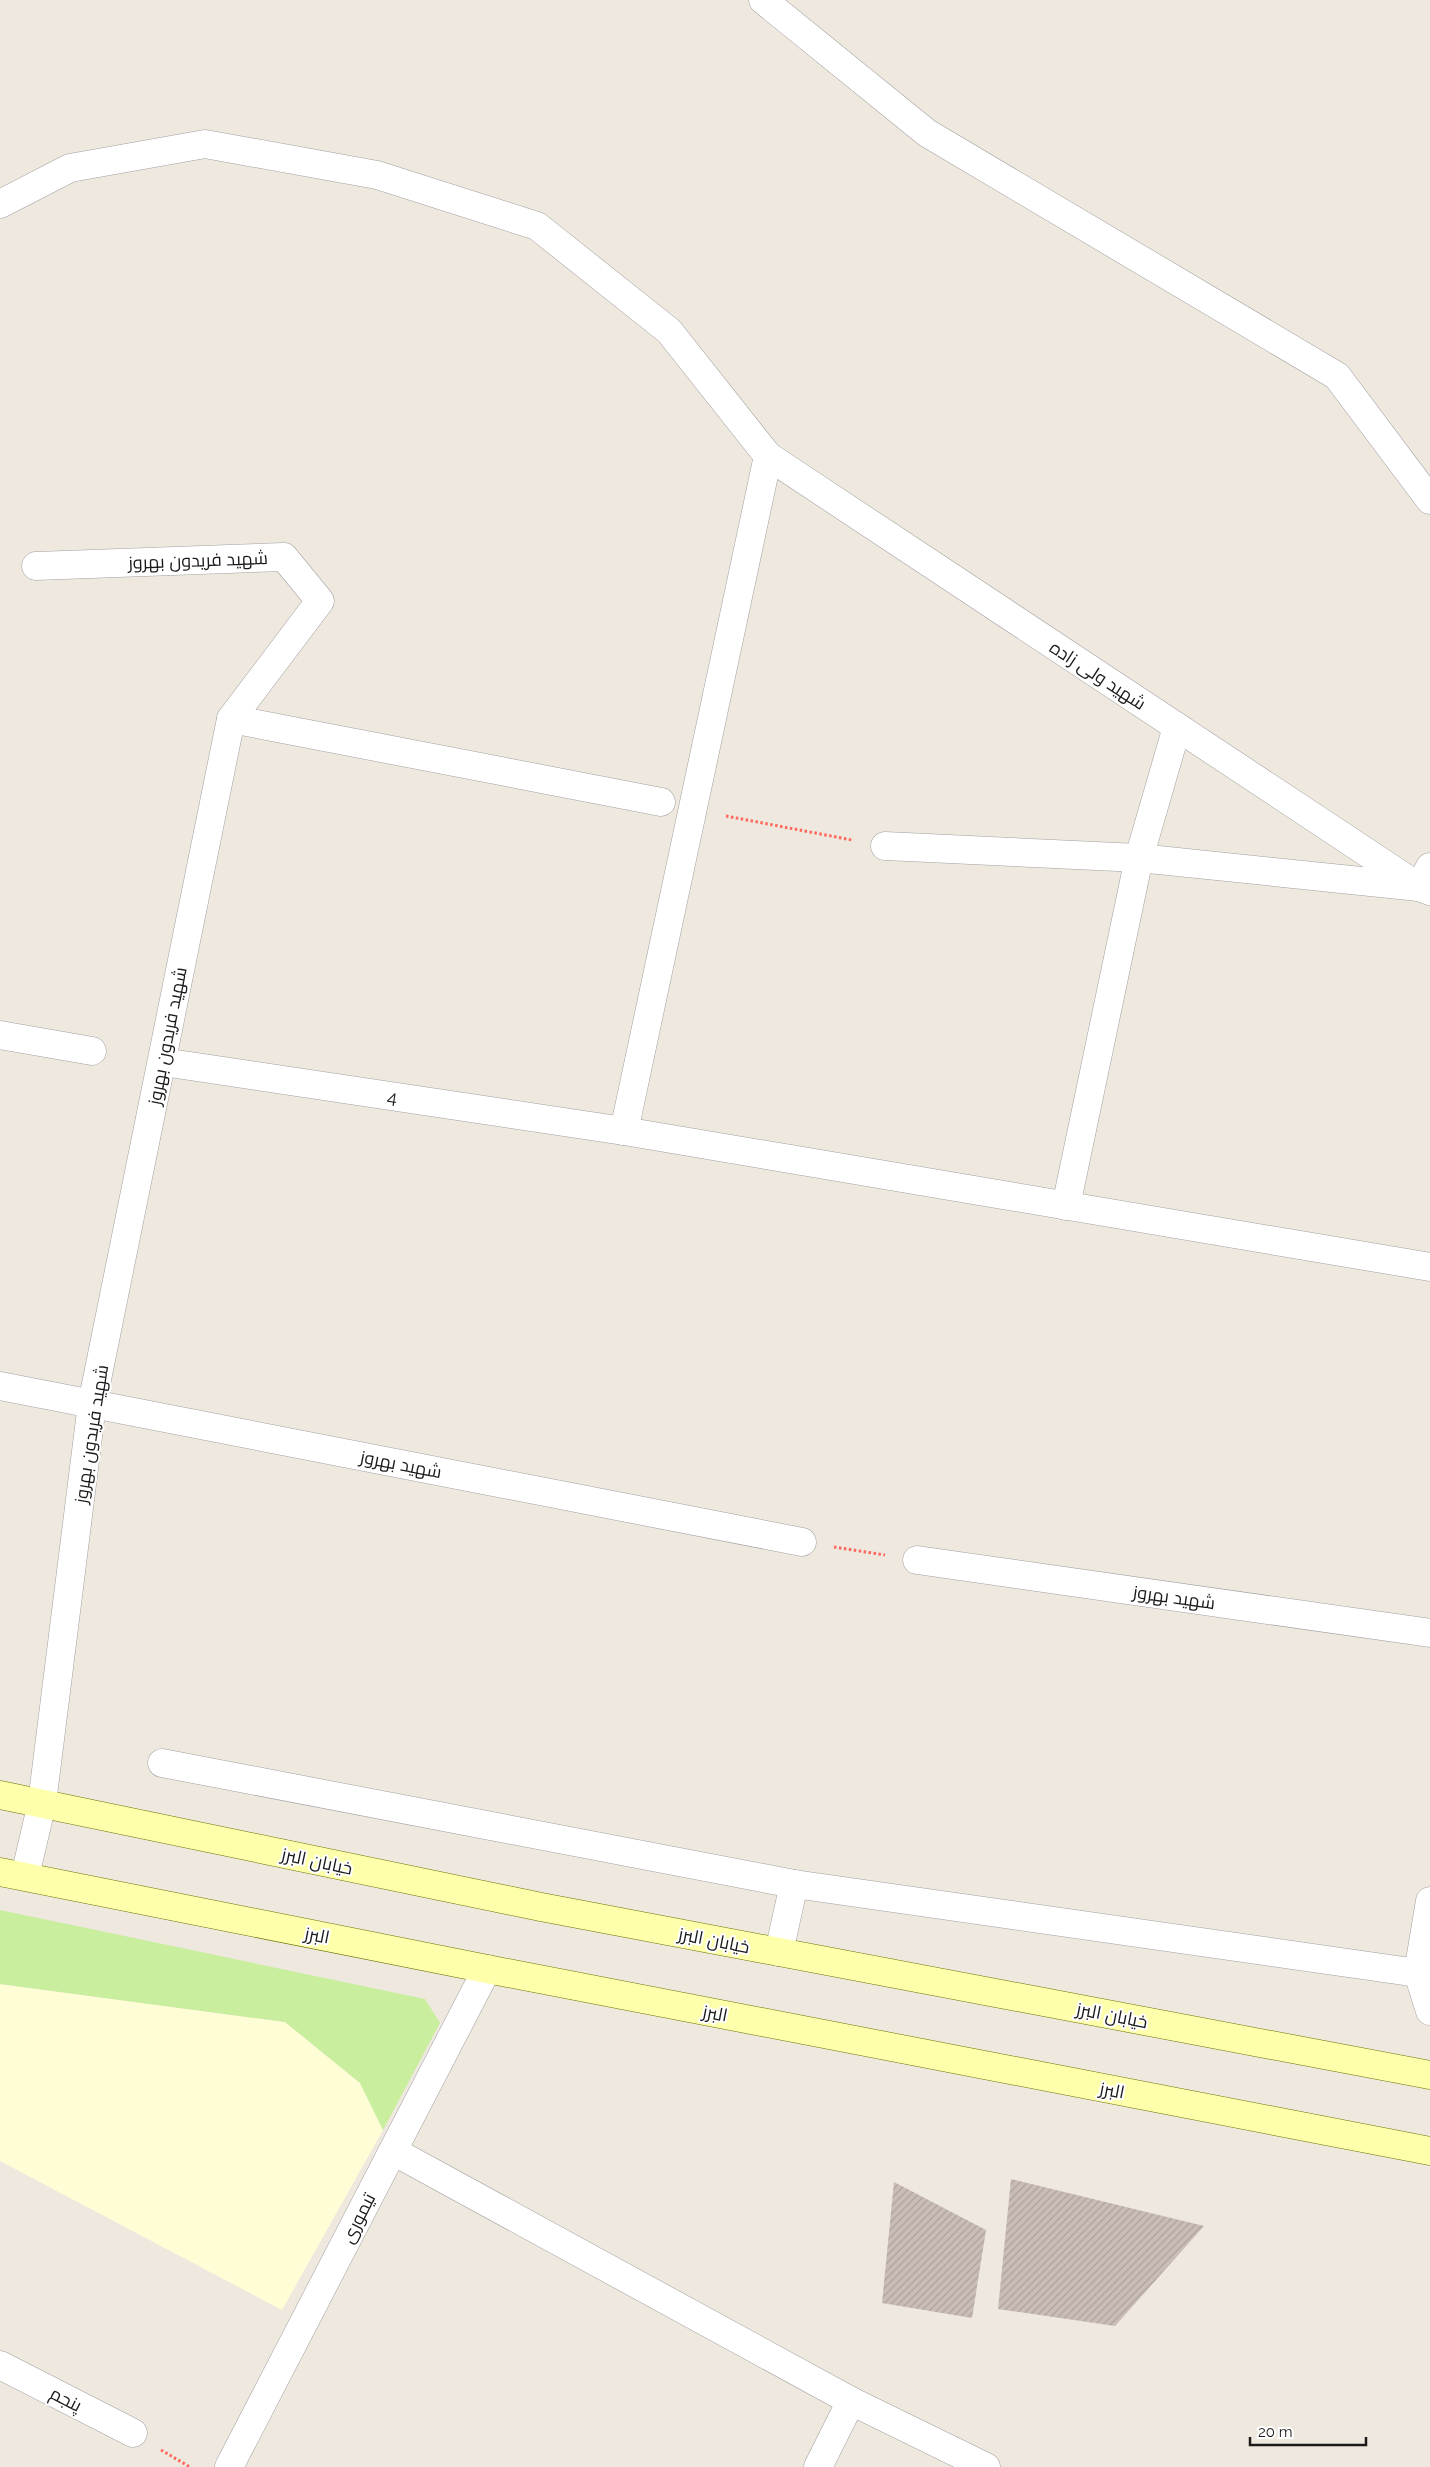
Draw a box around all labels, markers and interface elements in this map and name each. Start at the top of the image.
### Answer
street label: شهید فریدون بهروز [127,547,268,574]
street label: شهید ولی زاده [1045,636,1150,715]
street label: شهید فریدون بهروز [143,965,192,1108]
street label: 4 [386,1085,399,1107]
street label: شهید فریدون بهروز [70,1363,113,1506]
street label: شهید بهروز [357,1446,444,1483]
street label: شهید بهروز [1130,1581,1217,1614]
street label: خیابان البرز [278,1843,355,1880]
street label: البرز [301,1922,331,1949]
street label: خیابان البرز [675,1923,752,1958]
street label: خیابان البرز [1073,1998,1150,2033]
street label: البرز [699,2000,729,2027]
street label: البرز [1096,2077,1126,2104]
street label: تیموری [336,2189,380,2247]
street label: پنجم [46,2382,86,2418]
scale bar [1250,2414,1366,2446]
text: 20 m [1258,2423,1293,2441]

